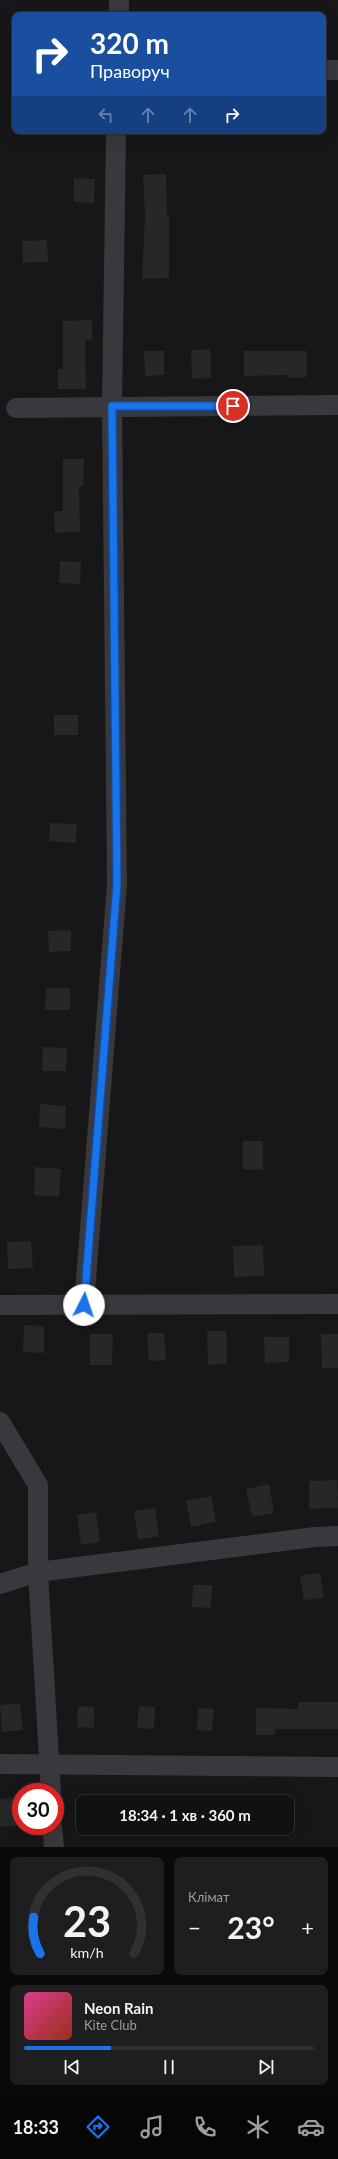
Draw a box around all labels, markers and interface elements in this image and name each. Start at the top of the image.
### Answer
text: 320 m [90,26,169,60]
icon: right [24,28,76,80]
text: Праворуч [90,60,170,82]
icon: left [95,104,117,126]
icon: ahead [137,104,159,126]
icon: ahead [179,104,201,126]
icon: right [221,104,243,126]
pin [216,389,250,423]
icon: arrive [222,395,244,417]
position arrow [63,1284,105,1326]
speed limit sign: 30 [12,1783,64,1835]
text: 18:34 · 1 хв · 360 m [119,1806,251,1824]
text: Клімат [188,1889,229,1905]
text: 23 [63,1896,111,1946]
text: 23° [227,1909,275,1945]
text: − [188,1914,201,1941]
text: + [301,1914,314,1941]
text: km/h [70,1944,104,1961]
text: Neon Rain [84,1999,153,2017]
text: Kite Club [84,2017,137,2033]
icon: previous [61,2056,83,2078]
icon: pause [158,2056,180,2078]
icon: next [255,2056,277,2078]
icon: directions [84,2113,112,2141]
icon: music [138,2113,166,2141]
icon: phone [191,2113,219,2141]
icon: climate [244,2113,272,2141]
icon: car [297,2113,325,2141]
text: 18:33 [13,2116,59,2138]

